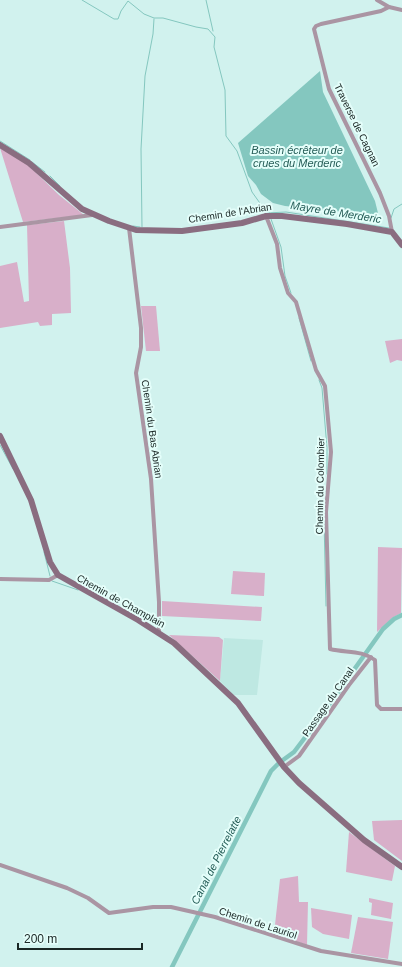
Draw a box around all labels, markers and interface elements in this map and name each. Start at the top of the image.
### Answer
street label: Traverse de Cagnan [332,82,382,168]
water label: Bassin écrêteur de crues du Merderic [251,144,343,169]
water label: Mayre de Merderic [290,199,383,225]
street label: Chemin de l'Abrian [188,201,272,225]
street label: Chemin du Bas Abrian [140,379,164,479]
street label: Chemin du Colombier [314,437,326,534]
street label: Chemin de Champlain [75,572,167,630]
street label: Passage du Canal [300,665,356,739]
water label: Canal de Pierrelatte [189,814,243,906]
street label: Chemin de Lauriol [218,905,298,941]
scale bar [18,925,142,951]
text: 200 m [24,932,57,946]

